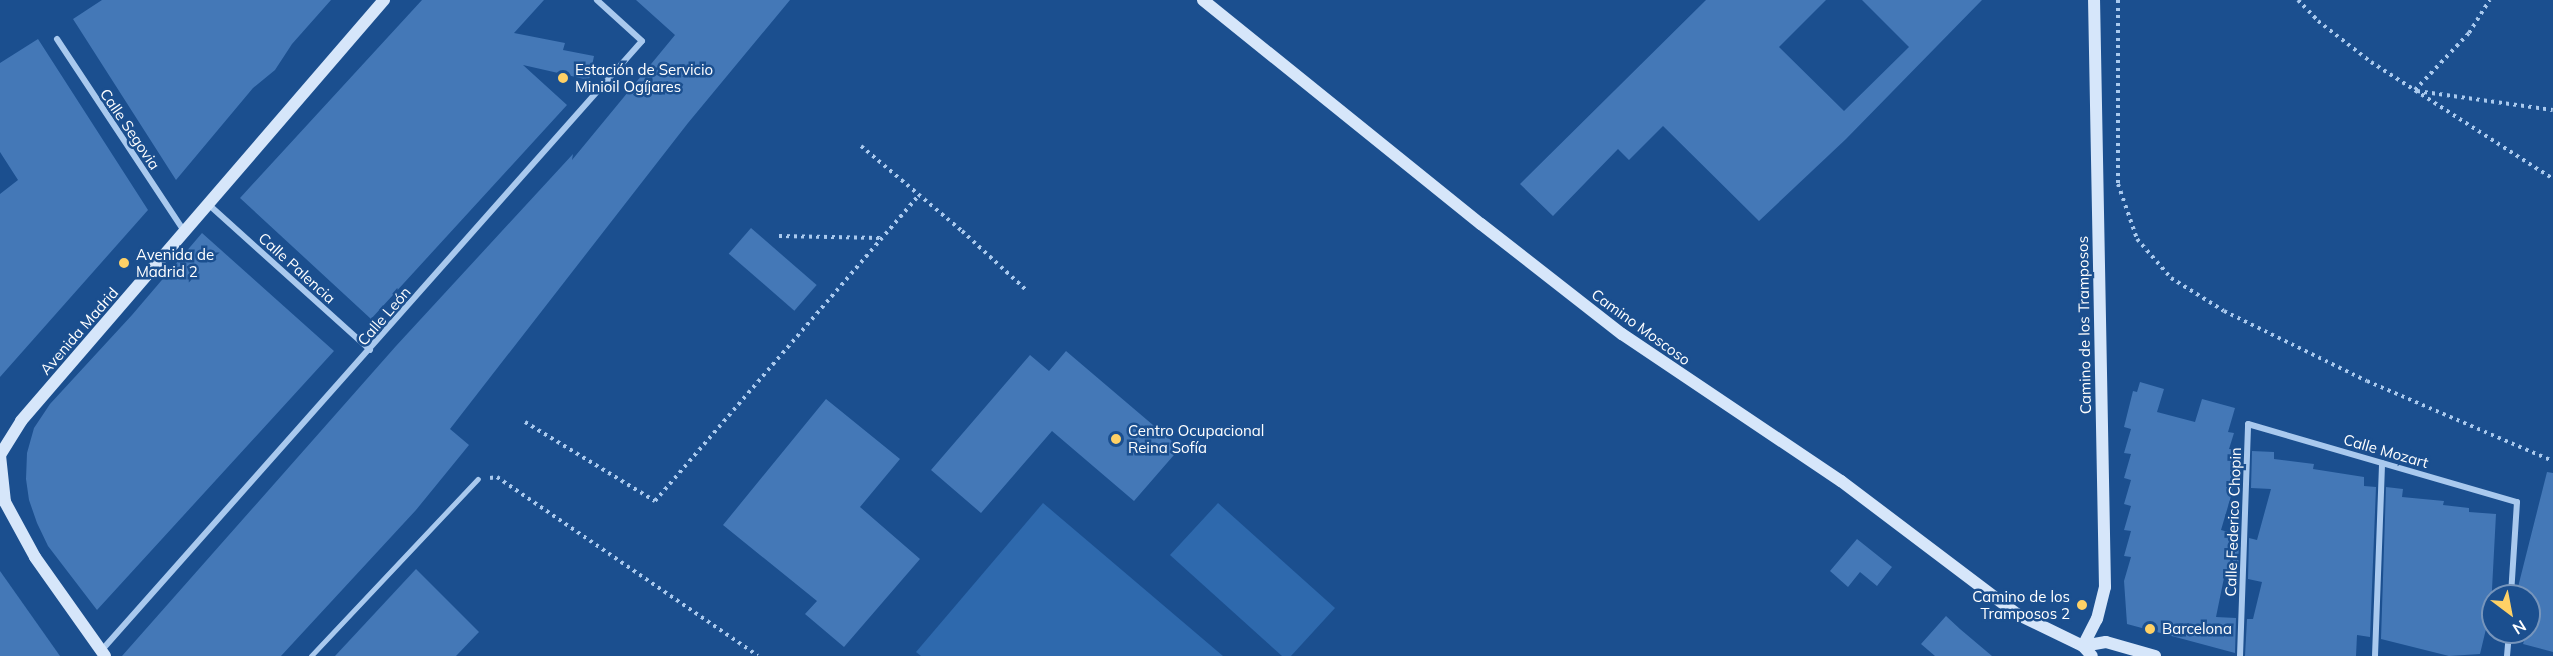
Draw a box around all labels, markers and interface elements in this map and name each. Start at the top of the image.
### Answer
place label: Estación de Servicio Minioil Ogíjares [575,60,713,95]
marker: Estación de Servicio Minioil Ogíjares [556,71,570,85]
street label: Calle Segovia [96,85,164,173]
street label: Calle Palencia [255,229,339,307]
street label: Camino de los Tramposos [2073,236,2095,414]
place label: Avenida de Madrid 2 [136,245,214,280]
marker: Avenida de Madrid 2 [117,256,131,270]
street label: Calle León [354,283,414,349]
street label: Avenida Madrid [36,284,122,378]
street label: Camino Moscoso [1588,285,1694,369]
place label: Centro Ocupacional Reina Sofía [1128,421,1264,456]
street label: Calle Mozart [2342,430,2430,472]
marker: Centro Ocupacional Reina Sofía [1109,432,1123,446]
street label: Calle Federico Chopin [2221,447,2245,597]
north arrow [2481,584,2541,644]
place label: Camino de los Tramposos 2 [1972,587,2070,622]
marker: Camino de los Tramposos 2 [2075,598,2089,612]
text: N [2509,616,2530,639]
place label: Barcelona [2162,620,2232,638]
marker: Barcelona [2143,622,2157,636]

